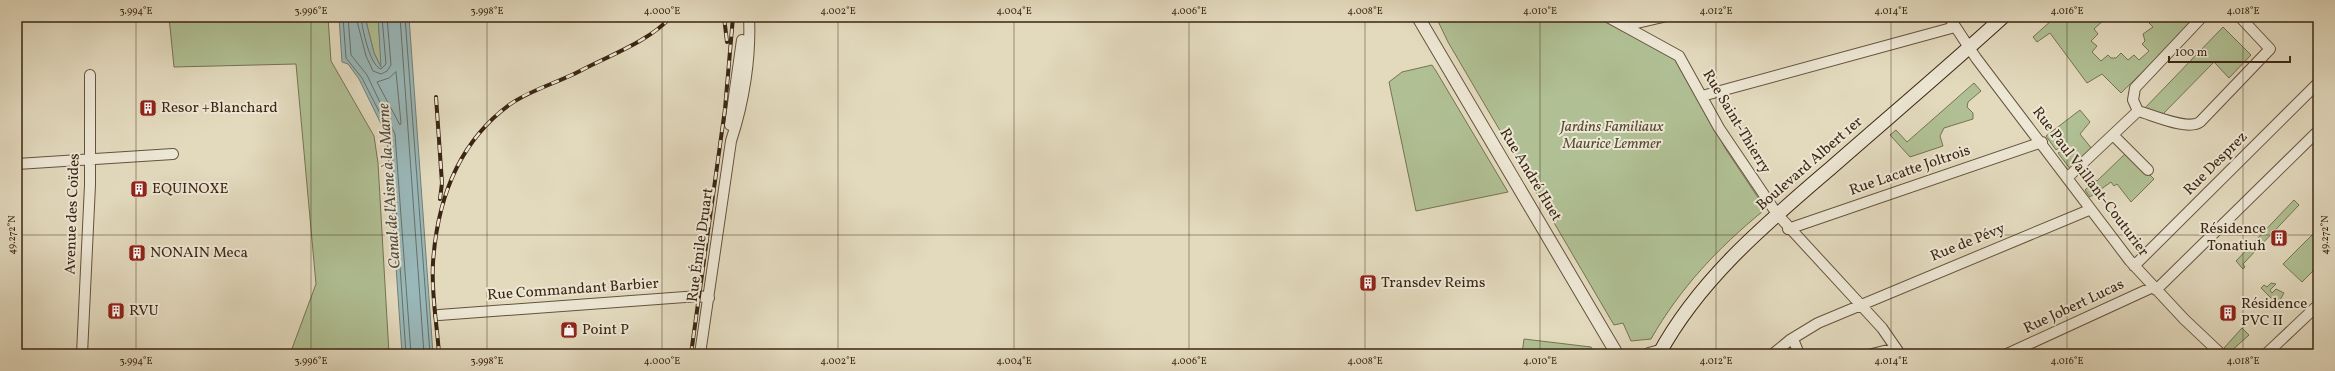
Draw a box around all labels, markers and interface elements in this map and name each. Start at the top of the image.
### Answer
text: 3.994°E [119,4,153,18]
text: 3.996°E [294,4,328,18]
text: 3.998°E [471,4,503,18]
text: 4.000°E [644,4,680,18]
text: 4.002°E [820,4,856,18]
text: 4.004°E [996,4,1032,18]
text: 4.006°E [1171,4,1207,18]
text: 4.008°E [1347,4,1383,18]
text: 4.010°E [1523,4,1557,18]
text: 4.012°E [1699,4,1733,18]
text: 4.014°E [1874,4,1908,18]
text: 4.016°E [2050,4,2084,18]
text: 4.018°E [2226,4,2260,18]
scale bar [2169,38,2290,64]
text: 100 m [2175,45,2208,61]
street label: Rue Saint-Thierry [1697,66,1775,178]
building icon: Resor +Blanchard [138,98,158,118]
place label: Resor +Blanchard [161,98,278,119]
water label: Canal de l'Aisne à la Marne [373,102,407,270]
street label: Rue Paul Vaillant-Couturier [2027,103,2153,261]
street label: Boulevard Albert 1er [1752,112,1868,216]
park label: Jardins Familiaux Maurice Lemmer [1558,117,1664,155]
street label: Rue André Huet [1494,124,1566,226]
street label: Rue Desprez [2179,127,2253,201]
street label: Rue Lacatte Joltrois [1847,140,1973,202]
street label: Avenue des Coïdes [60,153,86,275]
building icon: EQUINOXE [129,179,149,199]
place label: EQUINOXE [152,179,229,200]
street label: Rue Émile Druart [683,187,719,303]
text: 49.272°N [5,215,19,255]
text: 49.272°N [2318,215,2332,255]
street label: Rue de Pévy [1928,219,2008,267]
place label: Résidence Tonatiuh [2200,219,2266,257]
building icon: Résidence Tonatiuh [2269,228,2289,248]
building icon: NONAIN Meca [127,243,147,263]
place label: NONAIN Meca [150,243,248,264]
building icon: Transdev Reims [1358,273,1378,293]
place label: Transdev Reims [1381,273,1485,294]
street label: Rue Commandant Barbier [487,274,659,306]
street label: Rue Jobert Lucas [2020,274,2128,340]
place label: Résidence PVC II [2241,294,2307,332]
building icon: RVU [106,301,126,321]
place label: RVU [129,301,159,322]
building icon: Résidence PVC II [2218,303,2238,323]
shop icon: Point P [559,320,579,340]
place label: Point P [582,320,629,341]
text: 3.994°E [119,354,153,368]
text: 3.996°E [294,354,328,368]
text: 3.998°E [471,354,503,368]
text: 4.000°E [644,354,680,368]
text: 4.002°E [820,354,856,368]
text: 4.004°E [996,354,1032,368]
text: 4.006°E [1171,354,1207,368]
text: 4.008°E [1347,354,1383,368]
text: 4.010°E [1523,354,1557,368]
text: 4.012°E [1699,354,1733,368]
text: 4.014°E [1874,354,1908,368]
text: 4.016°E [2050,354,2084,368]
text: 4.018°E [2226,354,2260,368]

